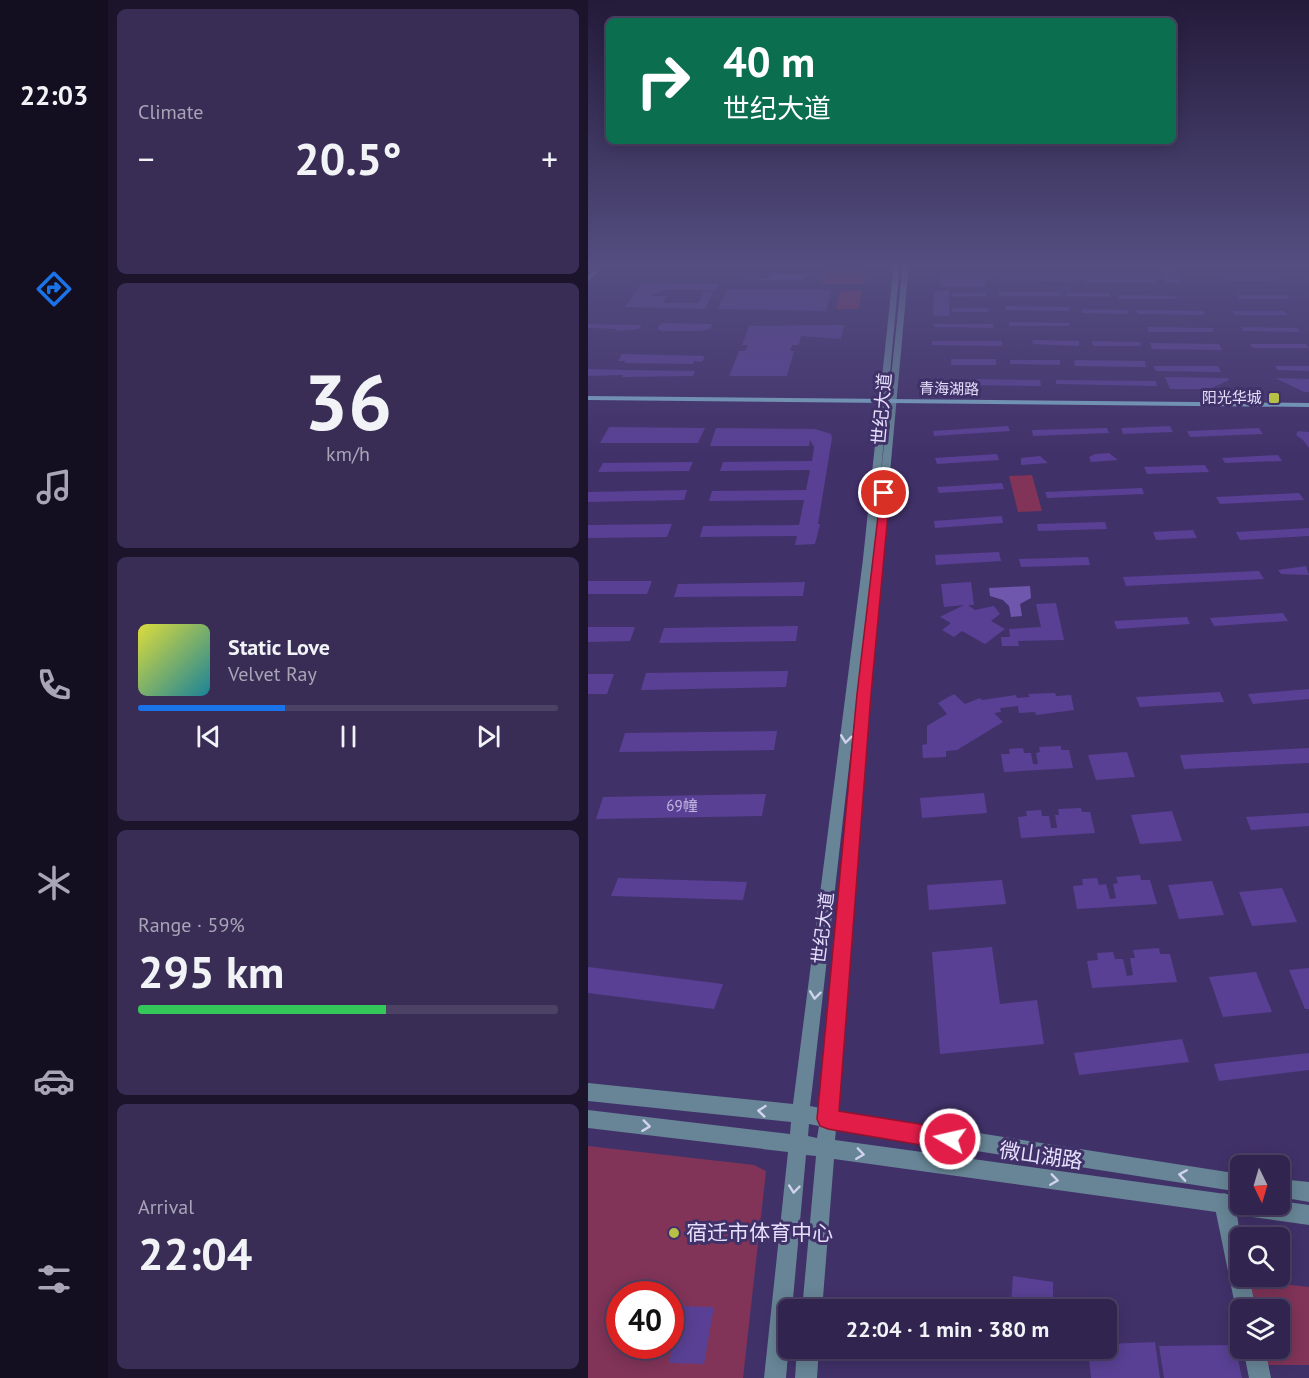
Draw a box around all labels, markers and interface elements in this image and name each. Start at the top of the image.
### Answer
text: 40 m [723,34,815,89]
icon: right [624,42,702,120]
text: 22:03 [20,78,88,112]
text: 世纪大道 [723,91,831,125]
text: Climate [138,99,204,125]
text: 20.5° [294,129,402,187]
text: − [138,137,155,180]
text: + [541,137,558,180]
icon: directions [33,268,75,310]
text: 36 [304,351,392,452]
street label: 世纪大道 [867,372,896,446]
street label: 青海湖路 [919,378,979,399]
place label: 阳光华城 [1202,388,1262,407]
marker: 阳光华城 [1267,391,1281,405]
text: km/h [326,441,370,467]
icon: music [33,466,75,508]
pin [858,467,909,518]
icon: arrive [867,476,900,509]
text: Static Love [228,633,330,661]
text: Velvet Ray [228,661,317,687]
icon: phone [33,664,75,706]
icon: previous [192,720,225,753]
icon: pause [332,720,365,753]
icon: next [472,720,505,753]
one-way arrow [840,734,853,743]
house number: 69幢 [666,796,698,815]
icon: climate [33,862,75,904]
street label: 世纪大道 [807,891,838,965]
text: Range · 59% [138,912,245,938]
text: 295 km [138,942,284,1000]
one-way arrow [809,990,822,1000]
icon: car [33,1060,75,1102]
one-way arrow [757,1105,766,1118]
position arrow [918,1107,982,1171]
one-way arrow [642,1119,651,1132]
street label: 微山湖路 [998,1136,1085,1175]
one-way arrow [856,1147,865,1159]
north arrow [1230,1155,1290,1215]
map controls [1230,1155,1290,1359]
one-way arrow [1178,1169,1187,1181]
one-way arrow [1049,1173,1058,1186]
one-way arrow [788,1184,801,1193]
text: Arrival [138,1194,194,1220]
place label: 宿迁市体育中心 [686,1219,833,1246]
text: 22:04 [138,1224,252,1282]
marker: 宿迁市体育中心 [667,1226,681,1240]
button: search [1230,1227,1290,1287]
icon: filters [33,1258,75,1300]
speed limit sign: 40 [606,1281,684,1359]
button: layers [1230,1299,1290,1359]
text: 22:04 · 1 min · 380 m [846,1315,1049,1343]

